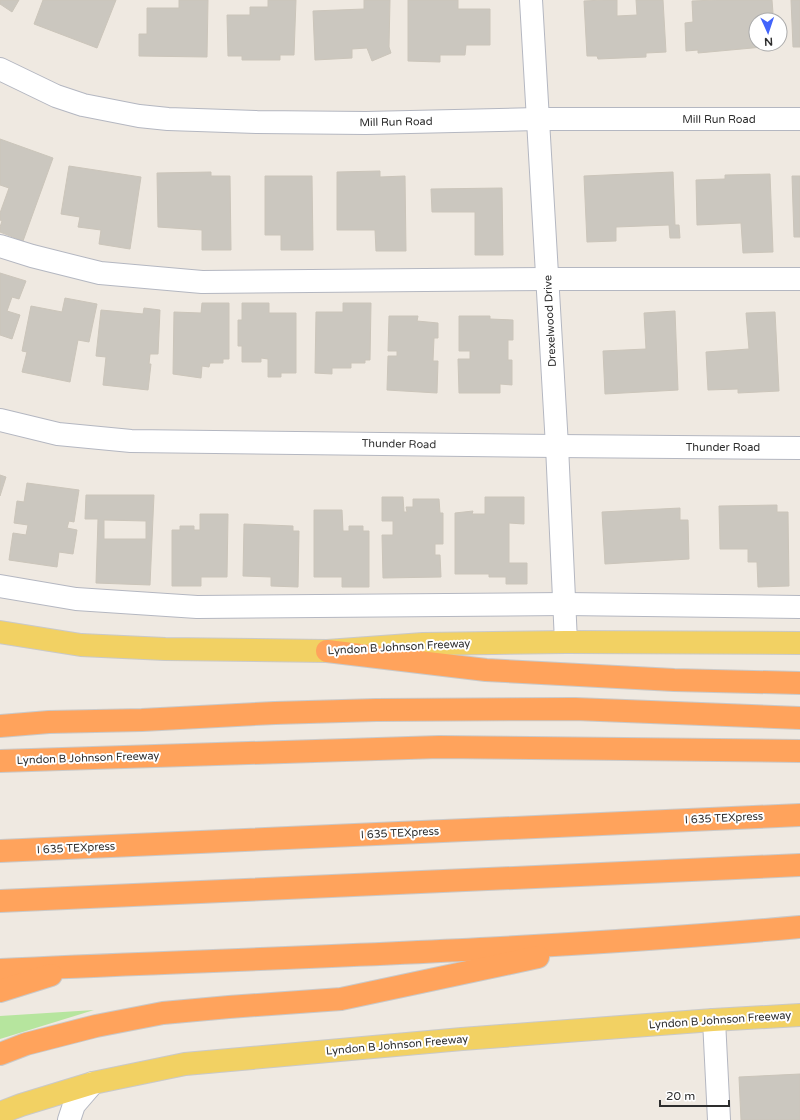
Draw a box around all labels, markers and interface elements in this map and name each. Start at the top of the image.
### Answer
north arrow [748,12,788,52]
text: N [764,35,773,48]
street label: Mill Run Road [682,113,756,126]
street label: Mill Run Road [359,115,433,129]
street label: Drexelwood Drive [541,275,559,367]
street label: Thunder Road [362,437,436,451]
street label: Thunder Road [686,441,760,454]
street label: Lyndon B Johnson Freeway [327,637,471,657]
street label: Lyndon B Johnson Freeway [16,749,160,767]
street label: I 635 TEXpress [685,809,763,827]
street label: I 635 TEXpress [361,824,439,842]
street label: I 635 TEXpress [37,839,115,857]
street label: Lyndon B Johnson Freeway [648,1009,792,1031]
street label: Lyndon B Johnson Freeway [325,1032,469,1058]
scale bar [660,1082,729,1108]
text: 20 m [666,1089,695,1103]

